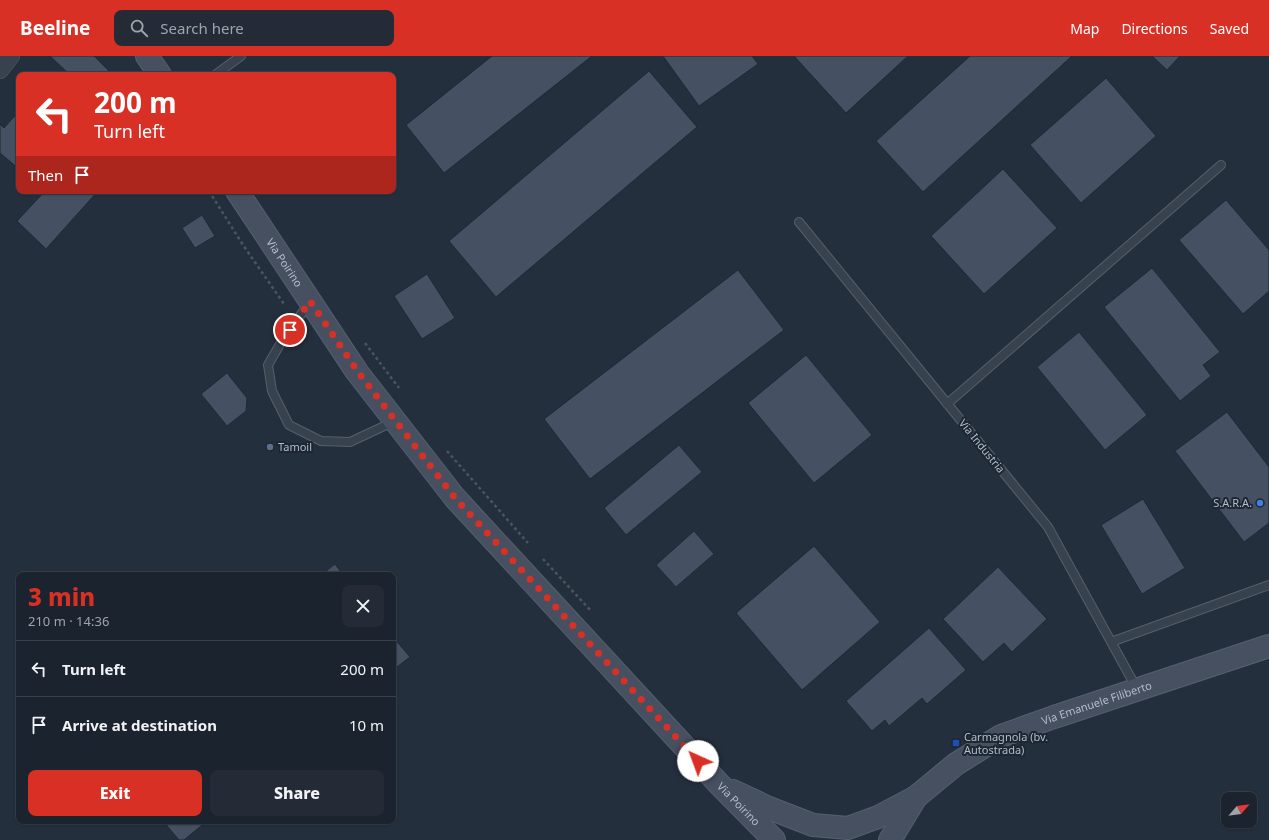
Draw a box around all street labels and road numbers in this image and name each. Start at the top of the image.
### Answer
street label: Via Poirino [263,235,307,290]
street label: Via Industria [956,416,1009,476]
street label: Via Emanuele Filiberto [1039,677,1154,728]
street label: Via Poirino [714,779,764,829]

